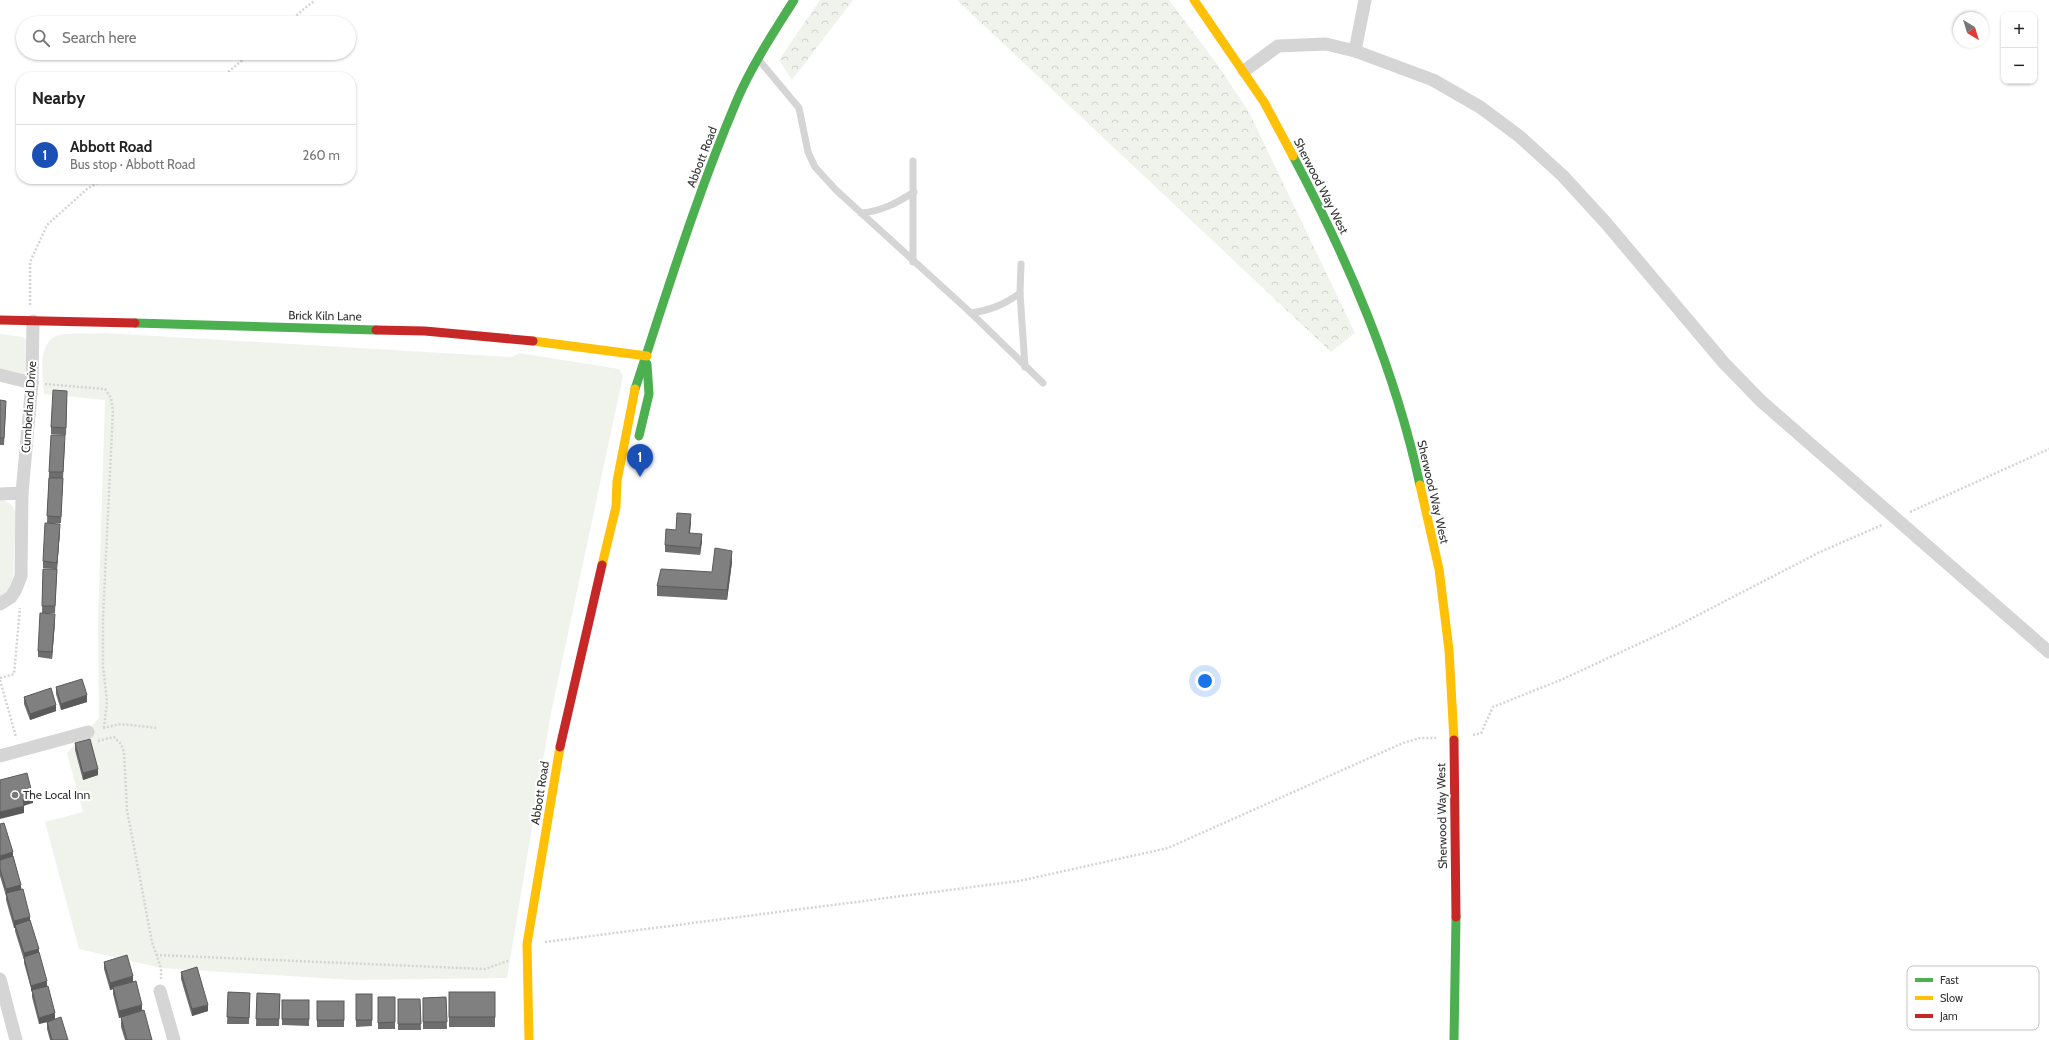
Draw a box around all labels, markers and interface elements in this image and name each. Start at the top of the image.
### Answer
north arrow [1953,12,1989,48]
map controls [2001,12,2037,84]
button: + [2001,12,2037,48]
search box [16,16,356,60]
icon: search [30,27,52,49]
text: Search here [62,29,137,47]
button: − [2001,48,2037,84]
text: Nearby [32,88,85,108]
street label: Abbott Road [683,124,720,189]
street label: Sherwood Way West [1291,135,1352,236]
text: Abbott Road [70,138,152,156]
text: 1 [43,147,47,163]
text: 260 m [302,147,340,163]
text: Bus stop · Abbott Road [70,156,195,172]
street label: Brick Kiln Lane [288,307,362,324]
street label: Cumberland Drive [18,360,39,453]
street label: Sherwood Way West [1414,439,1453,545]
pin: 1 [627,444,653,477]
your location [1195,671,1215,691]
street label: Abbott Road [527,760,552,826]
street label: Sherwood Way West [1433,763,1450,869]
place label: The Local Inn [23,787,91,802]
marker: The Local Inn [10,790,20,800]
legend [1907,966,2039,1030]
text: Fast [1940,973,1959,987]
text: Slow [1940,991,1963,1005]
text: Jam [1939,1009,1958,1023]

